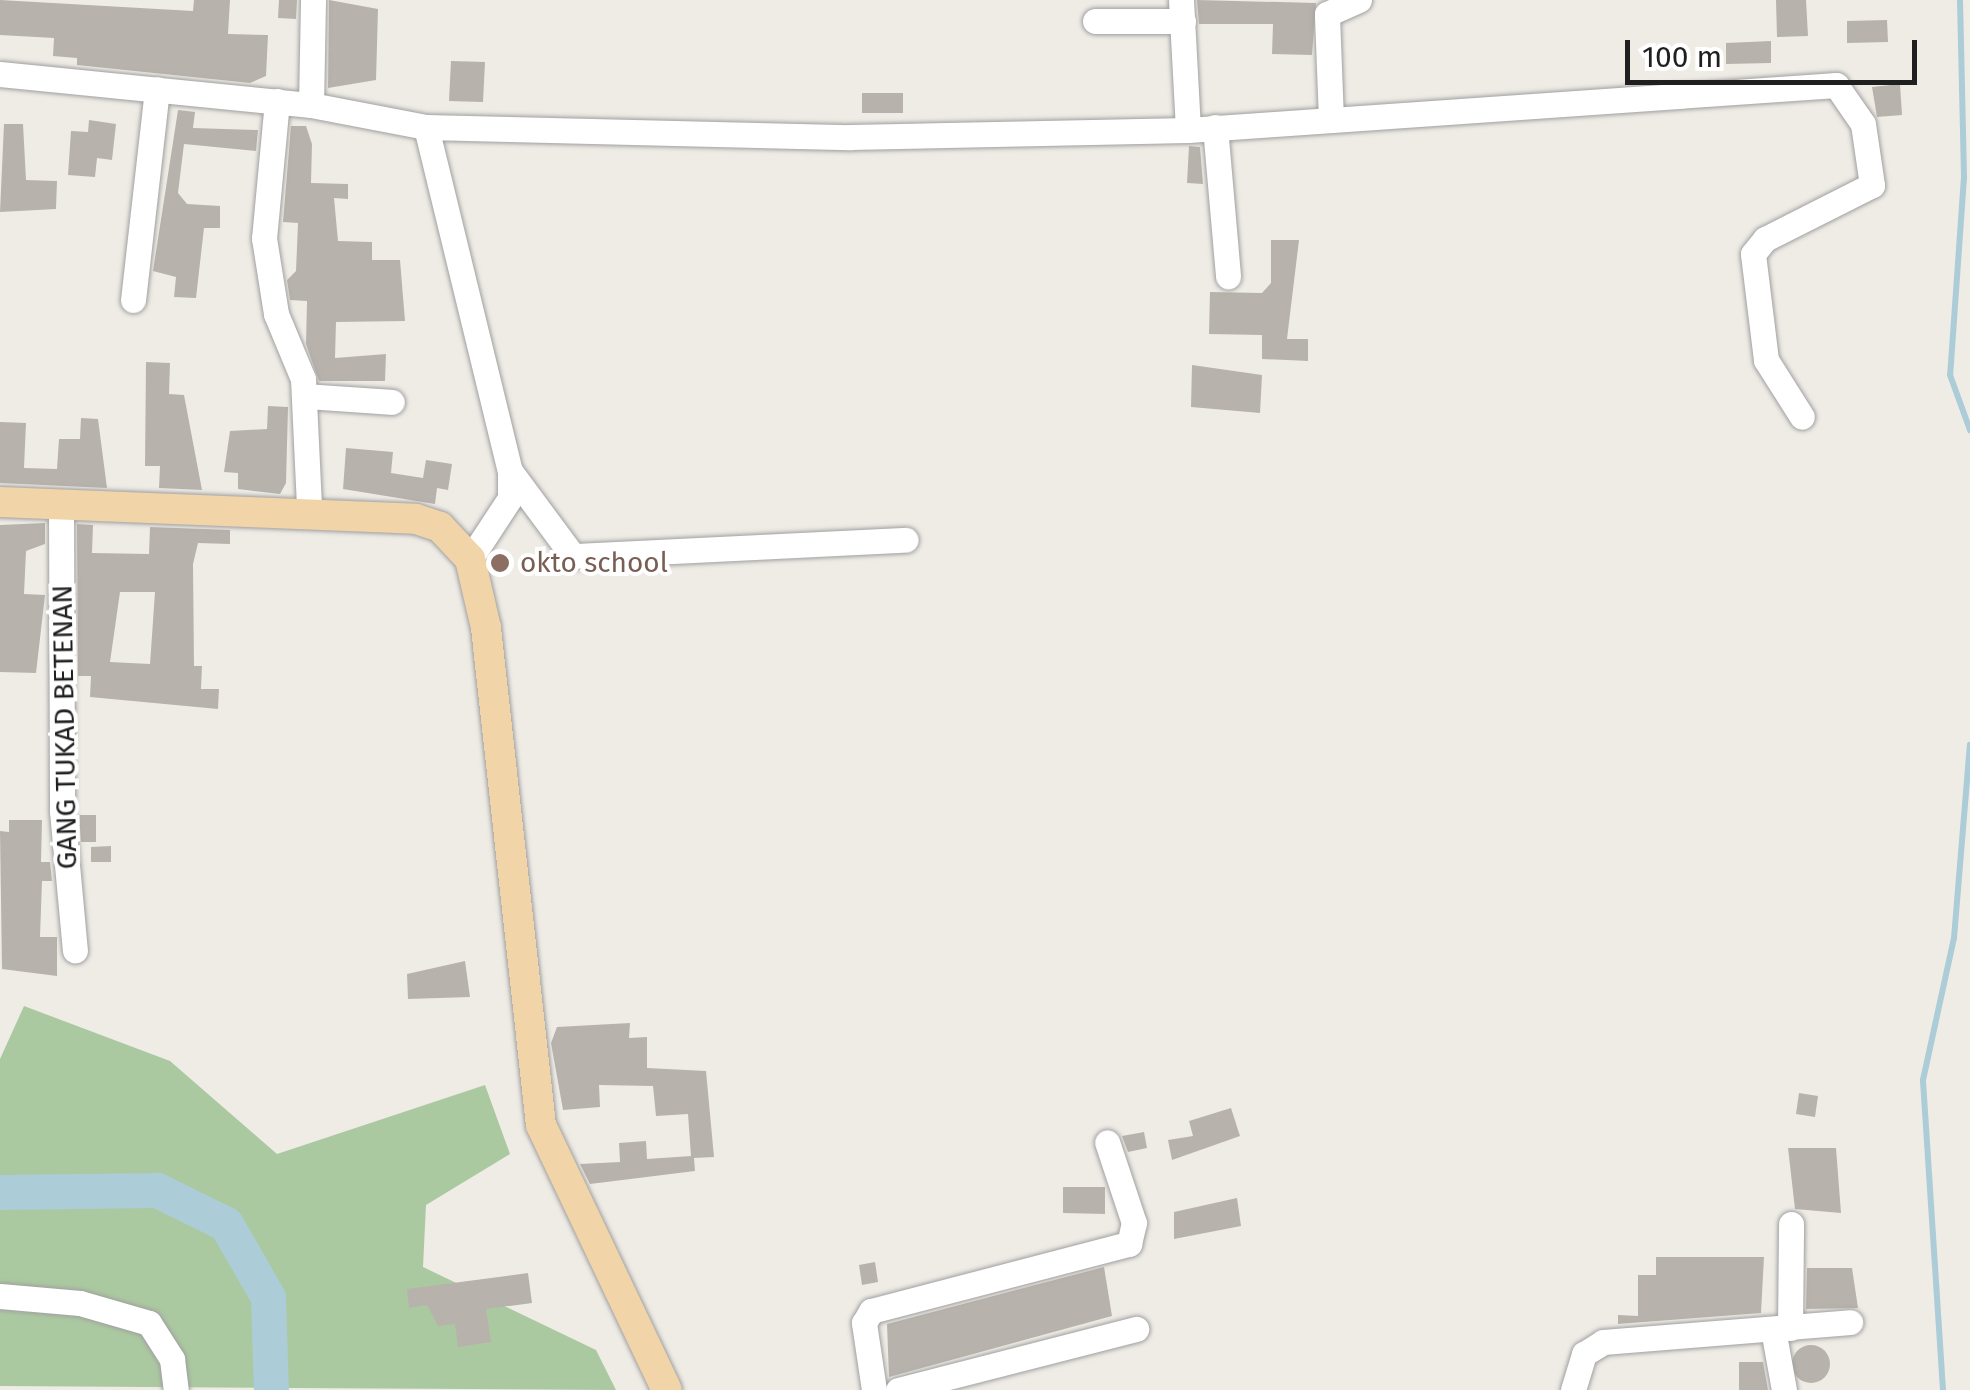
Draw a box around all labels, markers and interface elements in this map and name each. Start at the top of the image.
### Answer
scale bar [1630,20,1922,82]
text: 100 m [1642,39,1722,75]
place label: okto school [520,546,668,580]
marker: okto school [489,552,511,574]
street label: GANG TUKAD BETENAN [46,584,84,870]

